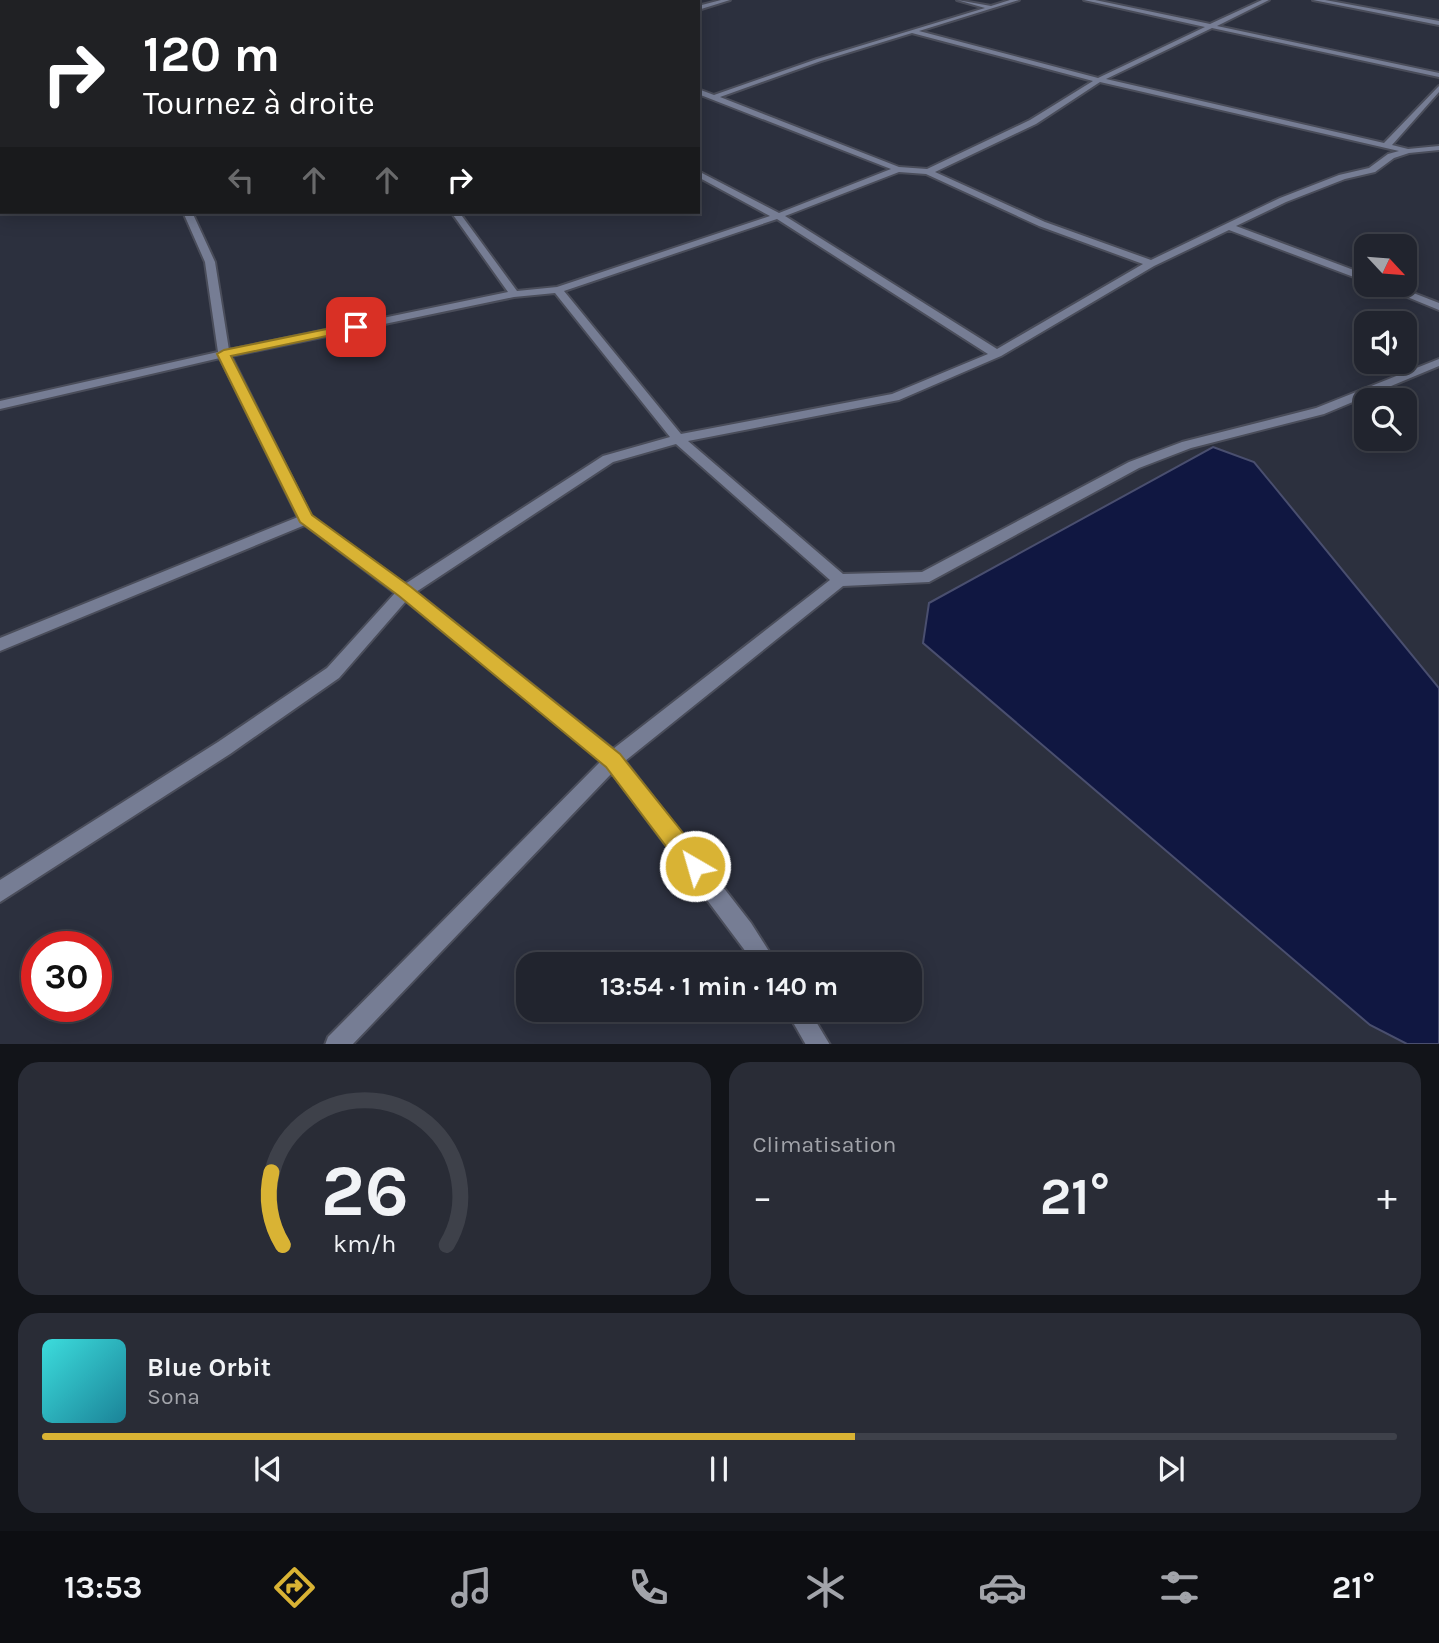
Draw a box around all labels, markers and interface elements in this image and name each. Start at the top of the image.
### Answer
text: 120 m [143,26,280,83]
icon: right [28,28,119,119]
text: Tournez à droite [143,85,375,122]
icon: left [222,161,260,199]
icon: ahead [295,161,333,199]
icon: ahead [368,161,406,199]
icon: right [441,161,479,199]
north arrow [1354,234,1418,298]
map controls [1354,234,1417,451]
pin [326,297,386,357]
icon: arrive [337,308,375,346]
button: sound [1354,311,1417,374]
button: search [1354,388,1417,451]
position arrow [658,829,732,903]
speed limit sign: 30 [21,931,112,1022]
text: 13:54 · 1 min · 140 m [600,971,838,1002]
text: Climatisation [753,1131,896,1158]
text: 26 [320,1148,408,1233]
text: 21° [1040,1166,1110,1227]
text: − [753,1175,772,1220]
text: + [1377,1175,1397,1220]
text: km/h [333,1228,396,1257]
text: Blue Orbit [147,1352,271,1383]
text: Sona [147,1383,200,1410]
icon: previous [249,1450,287,1488]
icon: pause [700,1450,738,1488]
icon: next [1152,1450,1190,1488]
icon: directions [270,1563,319,1612]
icon: music [447,1563,496,1612]
icon: phone [624,1563,673,1612]
icon: climate [801,1563,850,1612]
icon: car [978,1563,1027,1612]
icon: filters [1155,1563,1204,1612]
text: 13:53 [64,1569,142,1606]
text: 21° [1332,1569,1375,1606]

